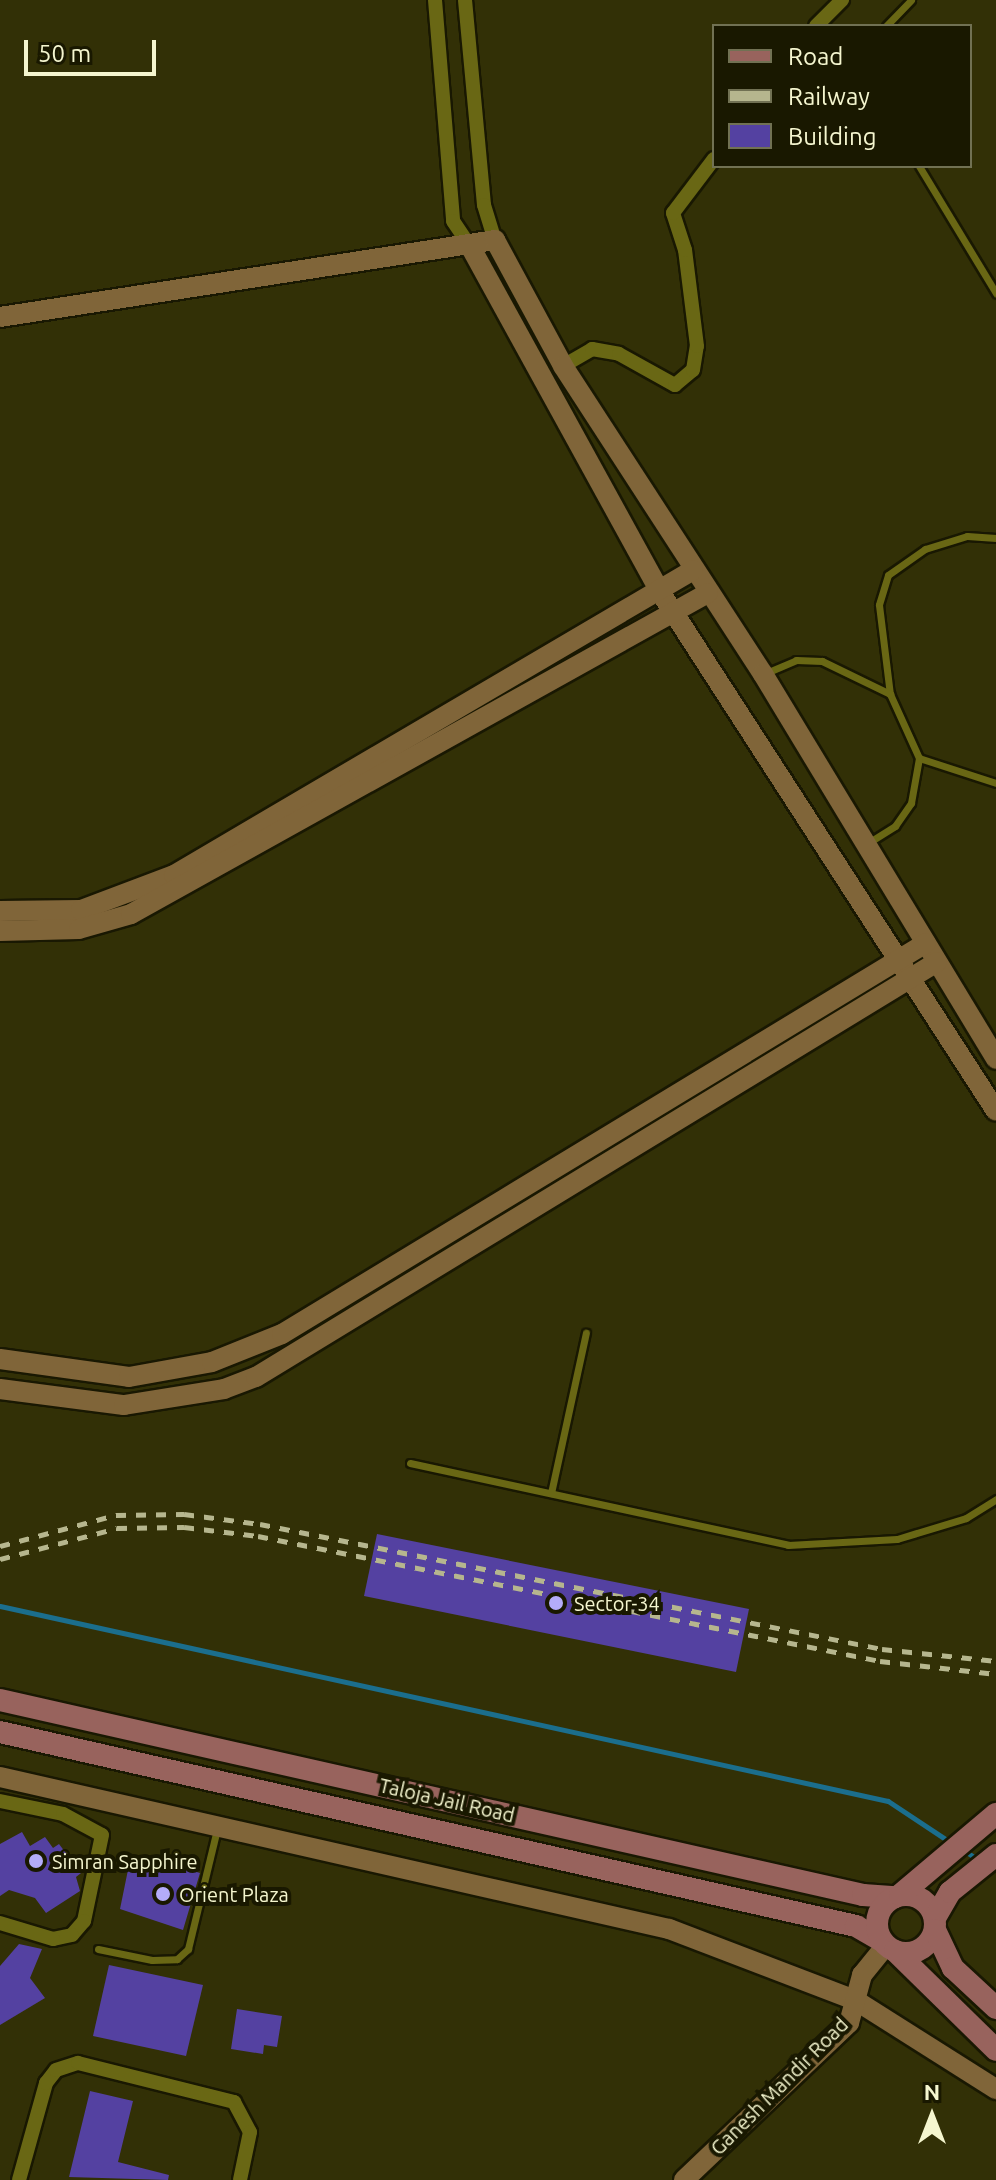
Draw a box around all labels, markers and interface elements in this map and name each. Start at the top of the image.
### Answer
scale bar [28,24,160,74]
legend [712,24,972,168]
text: 50 m [38,40,91,67]
text: Road [788,43,843,70]
text: Railway [788,83,870,110]
text: Building [788,123,876,150]
place label: Sector-34 [574,1591,660,1615]
marker: Sector-34 [545,1592,567,1614]
street label: Taloja Jail Road [377,1773,517,1827]
place label: Simran Sapphire [52,1849,197,1873]
marker: Simran Sapphire [27,1852,45,1870]
place label: Orient Plaza [179,1882,289,1906]
marker: Orient Plaza [154,1885,172,1903]
street label: Ganesh Mandir Road [705,2012,853,2160]
north arrow [892,2076,972,2156]
text: N [924,2079,940,2104]

